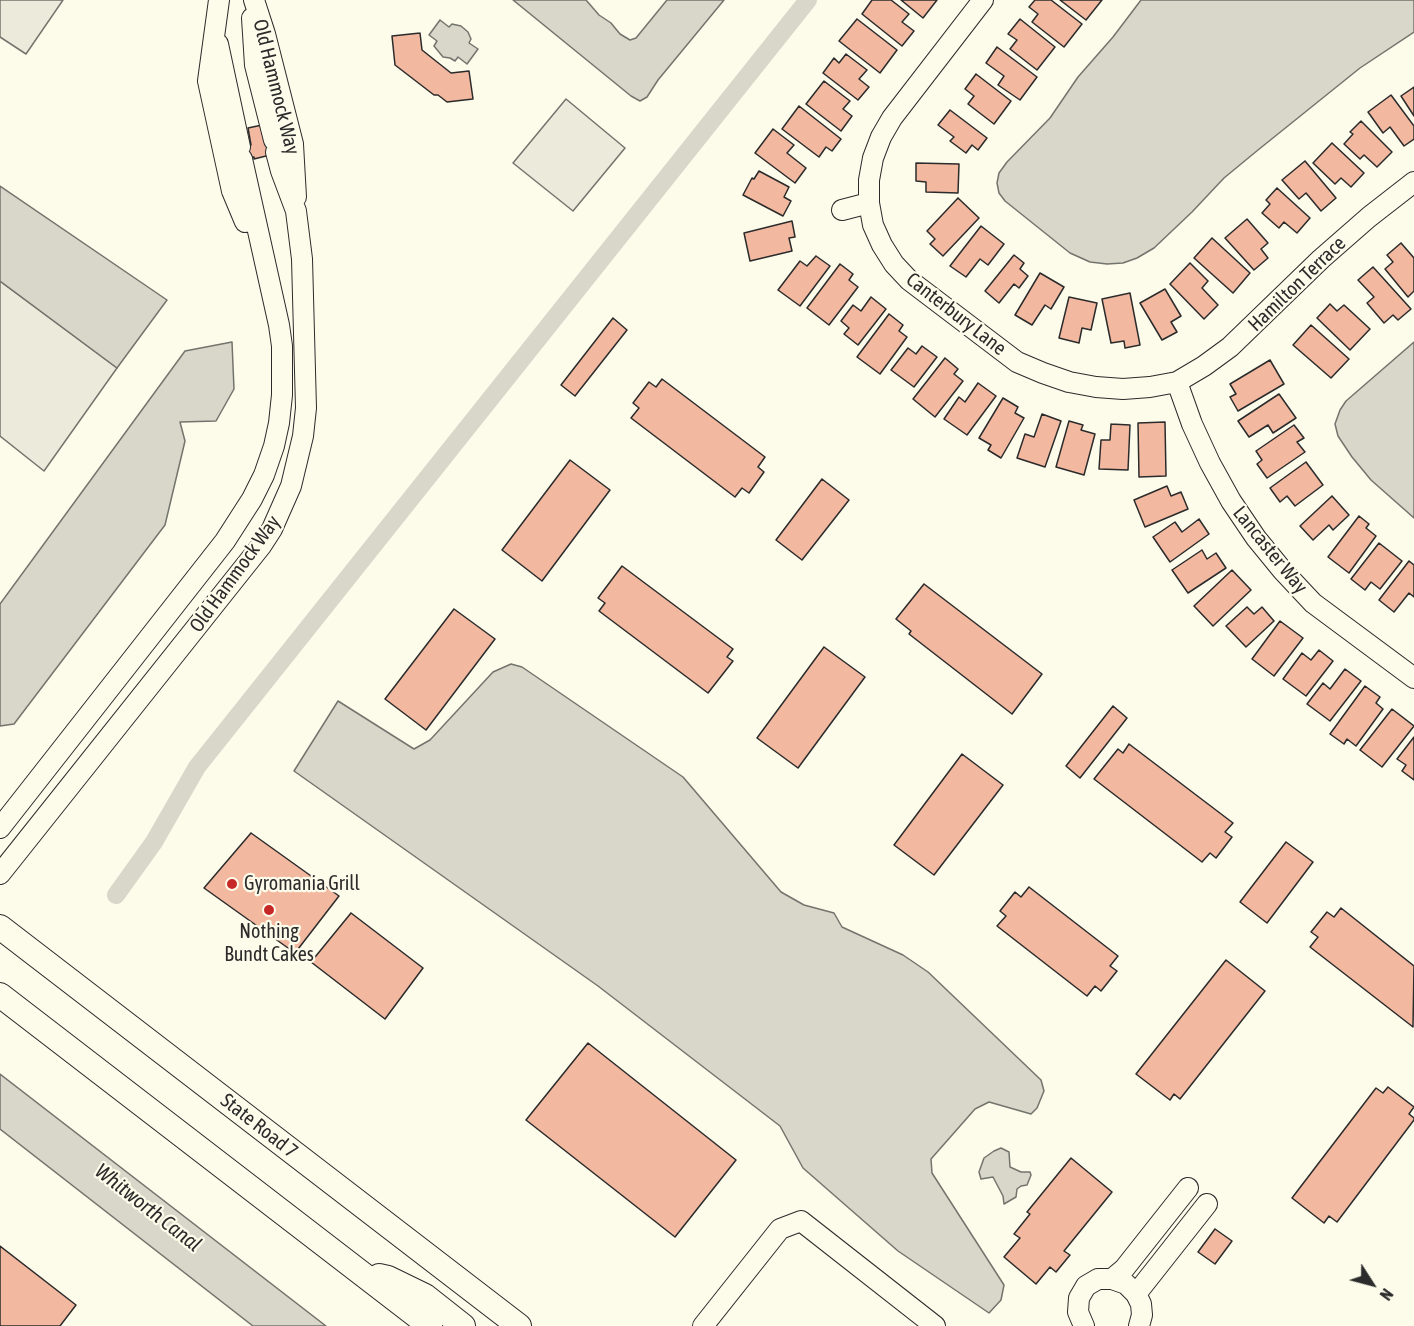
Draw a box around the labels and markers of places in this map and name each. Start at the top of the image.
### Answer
place label: Gyromania Grill [244,872,360,896]
marker: Gyromania Grill [225,877,239,891]
marker: Nothing Bundt Cakes [262,903,276,917]
place label: Nothing Bundt Cakes [224,920,314,967]

